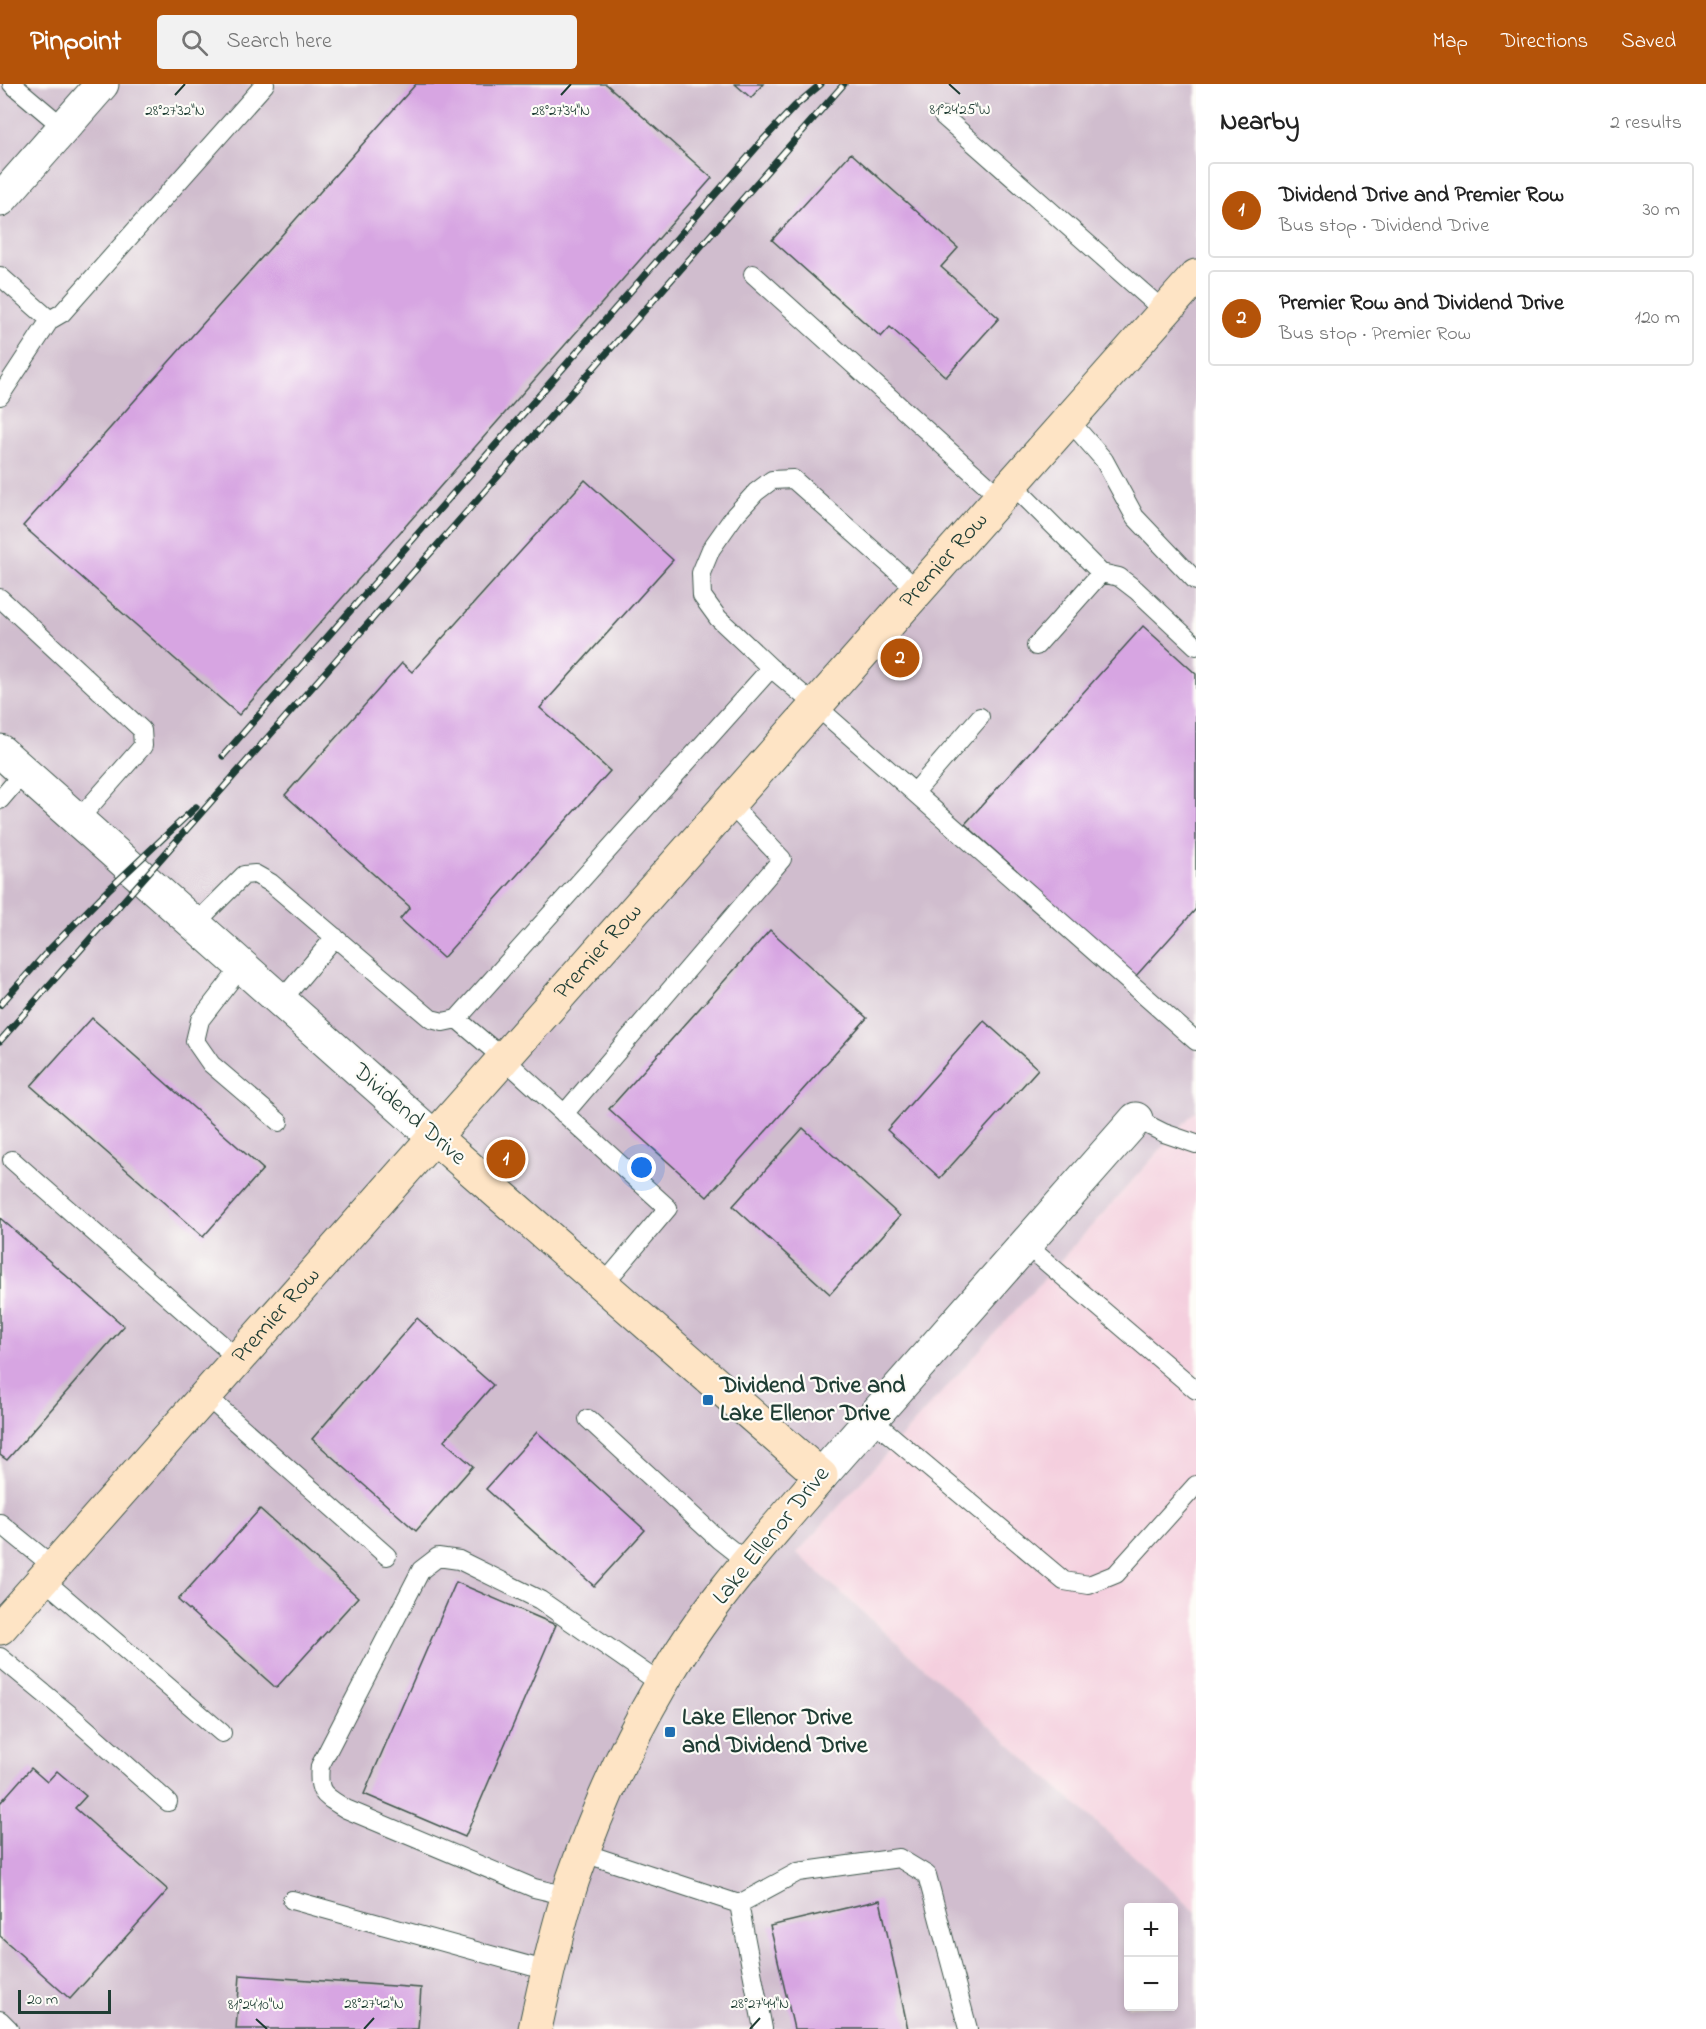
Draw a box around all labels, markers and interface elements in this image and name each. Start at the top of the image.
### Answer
search box [157,15,577,69]
text: Pinpoint [30,22,121,63]
icon: search [178,26,211,59]
text: Search here [226,26,332,58]
text: Map [1432,27,1468,57]
text: Directions [1501,27,1588,57]
text: Saved [1621,27,1676,57]
text: 81°24'25"W [930,99,990,121]
text: 28°27'32"N [145,100,205,122]
text: 28°27'34"N [532,100,590,122]
text: Nearby [1220,104,1299,142]
text: 2 results [1610,109,1682,138]
text: Dividend Drive and Premier Row [1279,180,1564,212]
text: 1 [1238,196,1245,225]
text: 30 m [1643,196,1680,225]
text: Bus stop · Dividend Drive [1279,212,1489,241]
text: Premier Row and Dividend Drive [1279,288,1564,320]
text: 2 [1237,304,1246,333]
text: 120 m [1635,304,1680,333]
text: Bus stop · Premier Row [1279,320,1471,349]
street label: Premier Row [892,504,997,617]
pin: 2 [880,636,920,680]
street label: Premier Row [546,895,651,1008]
street label: Dividend Drive [343,1055,474,1175]
pin: 1 [486,1136,526,1182]
your location [627,1153,656,1182]
street label: Premier Row [224,1259,329,1372]
place label: Dividend Drive and Lake Ellenor Drive [719,1369,906,1432]
marker: Dividend Drive and Lake Ellenor Drive [701,1393,715,1407]
street label: Lake Ellenor Drive [705,1459,839,1613]
place label: Lake Ellenor Drive and Dividend Drive [682,1701,869,1764]
marker: Lake Ellenor Drive and Dividend Drive [663,1725,677,1739]
map controls [1124,1903,1178,2011]
button: + [1124,1903,1178,1957]
button: − [1124,1957,1178,2011]
scale bar [18,1987,111,2014]
text: 20 m [27,1988,58,2012]
text: 28°27'42"N [344,1993,404,2015]
text: 28°27'44"N [731,1993,789,2015]
text: 81°24'10"W [228,1994,284,2016]

